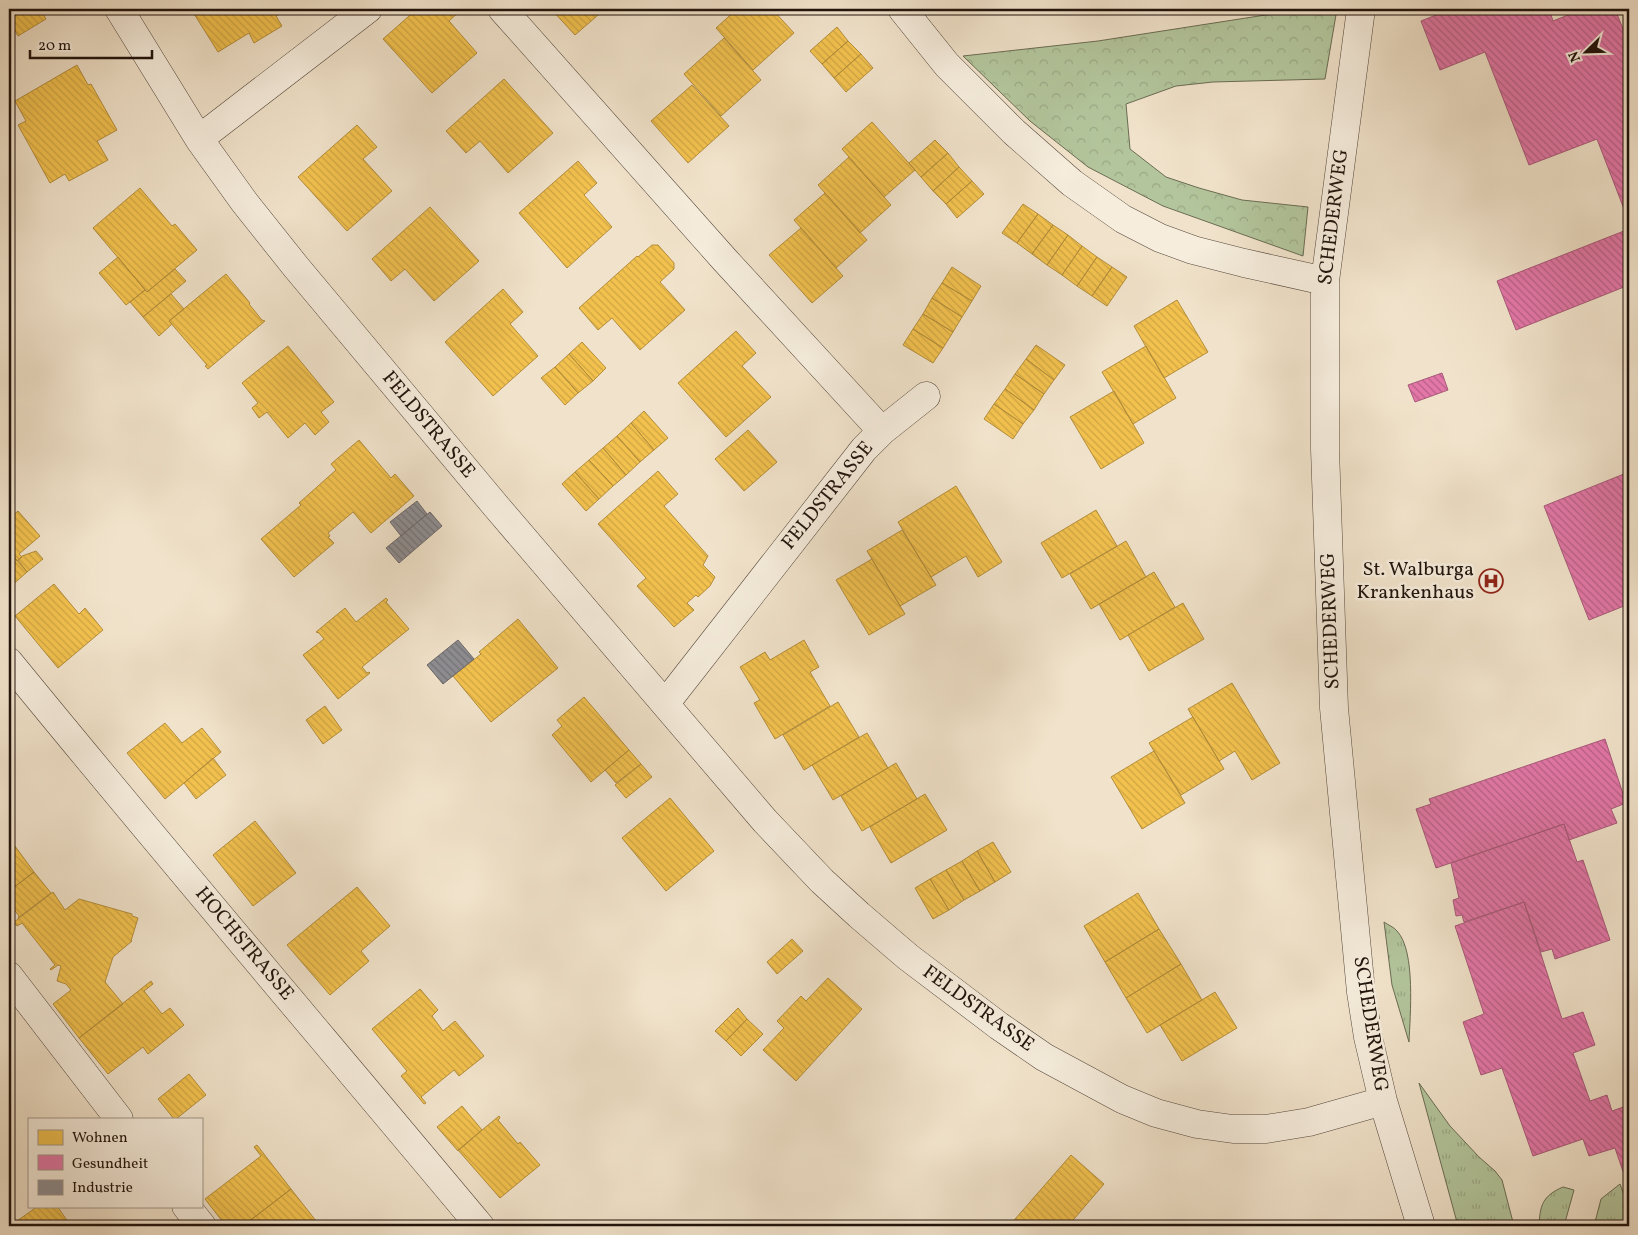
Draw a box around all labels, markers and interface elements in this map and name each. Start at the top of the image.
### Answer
scale bar [30,28,152,60]
north arrow [1560,28,1610,78]
text: 20 m [38,36,71,57]
text: N [1565,48,1586,65]
street label: SCHEDERWEG [1312,147,1356,287]
street label: FELDSTRASSE [375,365,481,485]
street label: FELDSTRASSE [775,436,881,556]
street label: SCHEDERWEG [1315,552,1347,690]
place label: St. Walburga Krankenhaus [1356,556,1474,607]
hospital icon: St. Walburga Krankenhaus [1478,568,1504,594]
street label: HOCHSTRASSE [188,881,300,1007]
street label: SCHEDERWEG [1345,954,1395,1094]
street label: FELDSTRASSE [916,959,1040,1059]
legend [28,1118,202,1208]
text: Wohnen [72,1128,128,1149]
text: Gesundheit [72,1154,148,1175]
text: Industrie [72,1178,133,1199]

